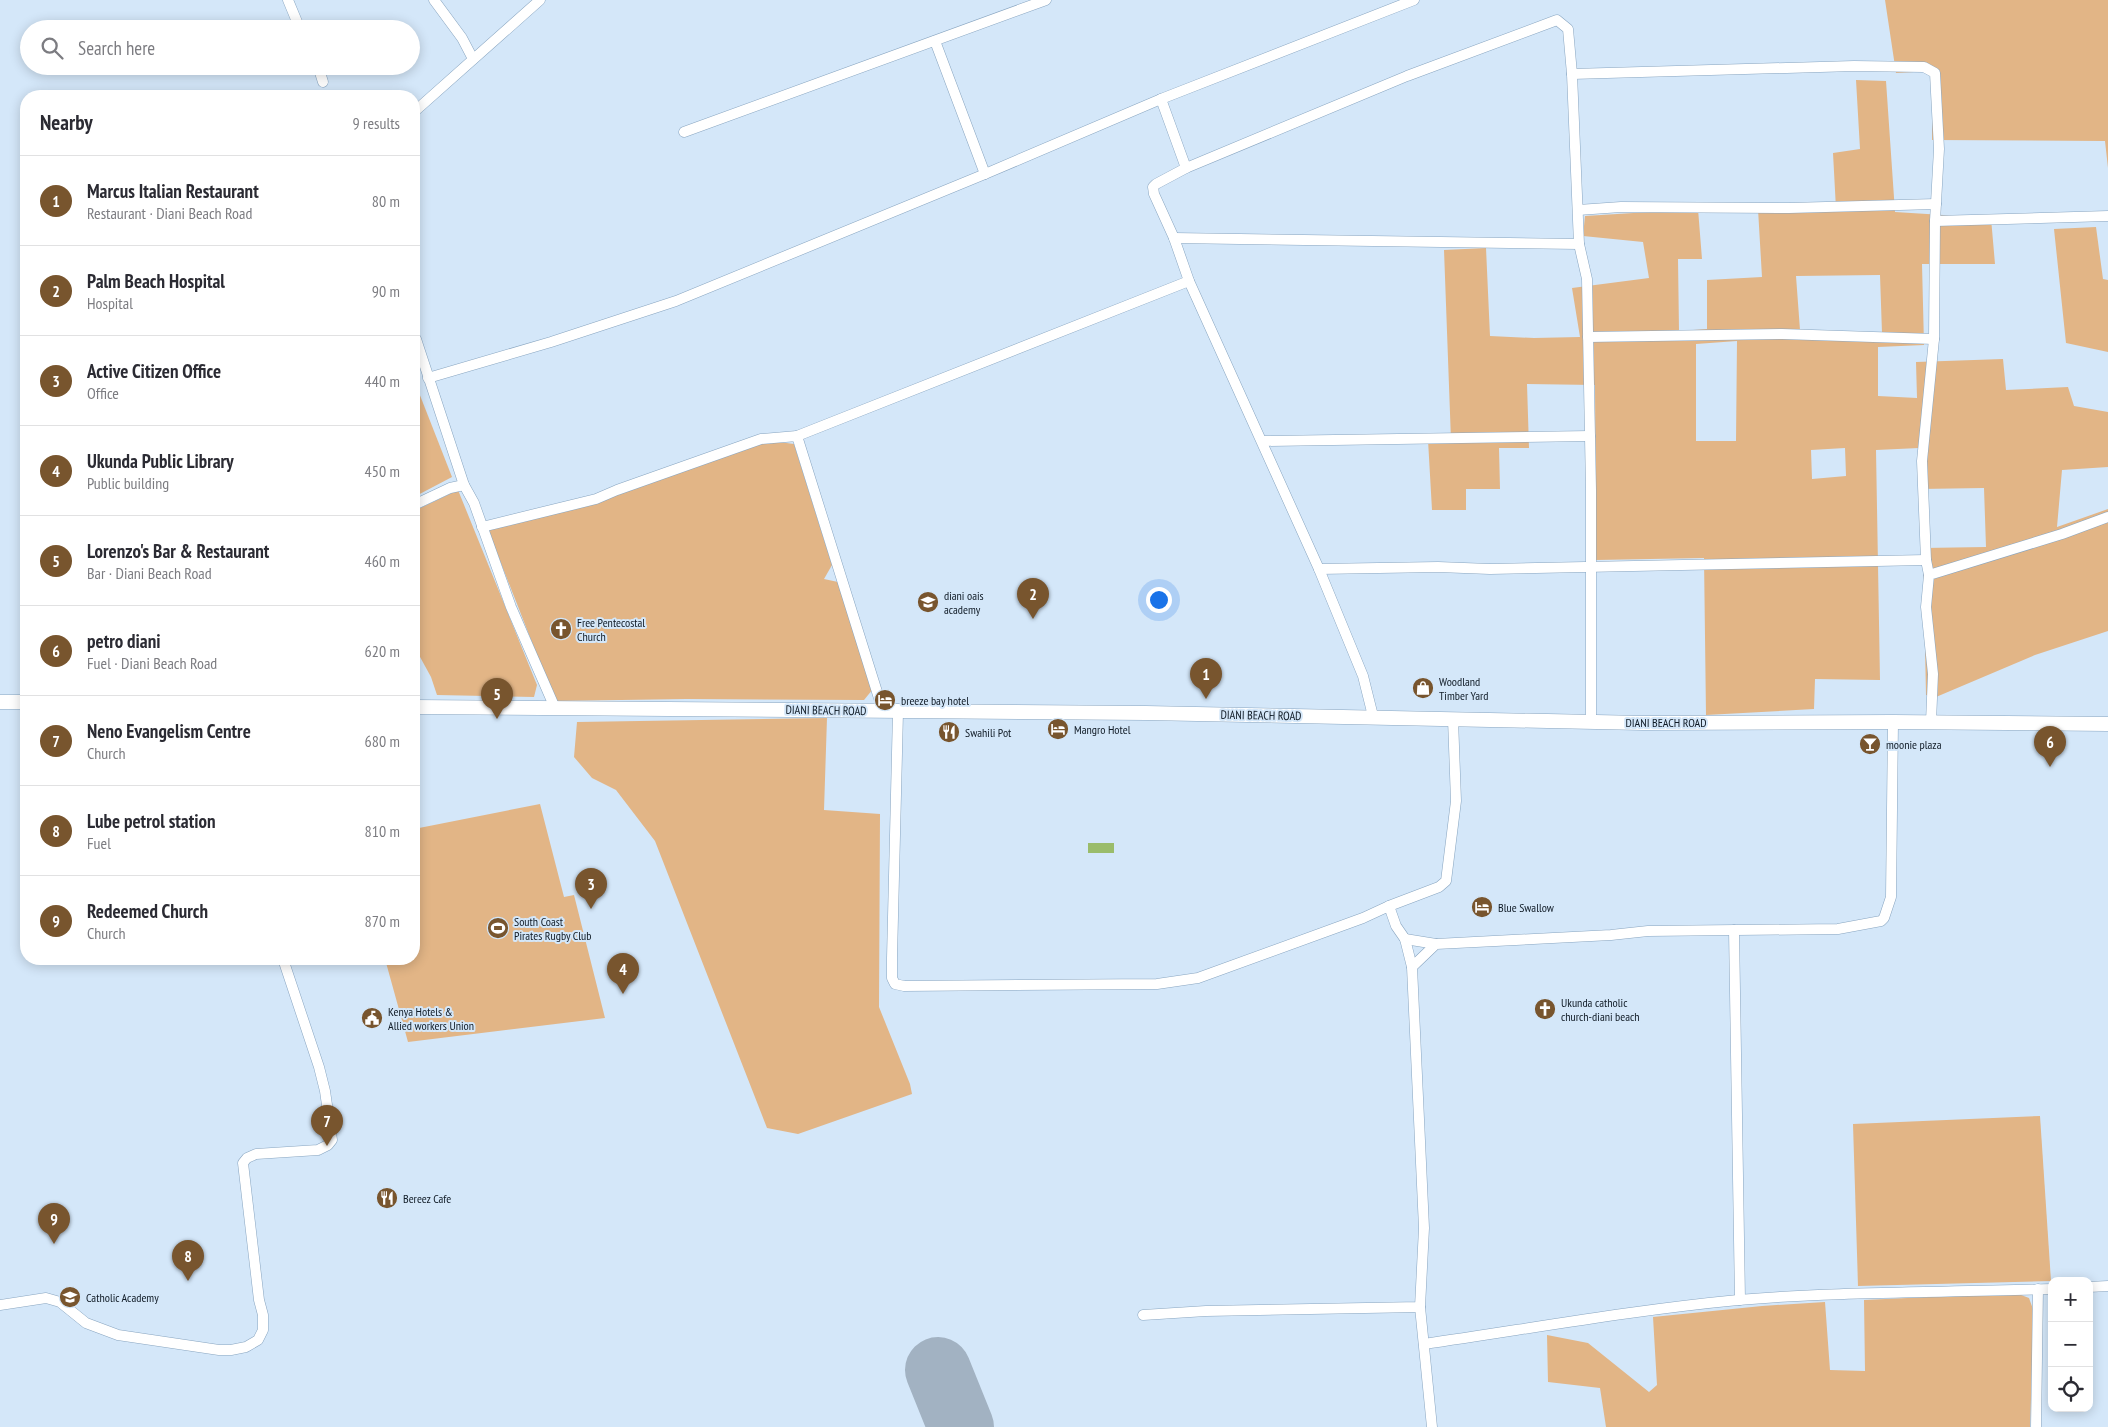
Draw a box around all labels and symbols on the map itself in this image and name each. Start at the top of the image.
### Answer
pin: 2 [1017,578,1049,619]
your location [1146,587,1172,613]
place label: diani oais academy [944,588,984,617]
school or university icon: diani oais academy [916,590,940,614]
place label: Free Pentecostal Church [577,615,645,644]
church icon: Free Pentecostal Church [549,617,573,641]
pin: 1 [1190,658,1222,699]
place label: Woodland Timber Yard [1439,674,1489,703]
shop icon: Woodland Timber Yard [1411,676,1435,700]
pin: 5 [481,678,513,719]
hotel icon: breeze bay hotel [873,688,897,712]
place label: breeze bay hotel [901,693,969,708]
street label: DIANI BEACH ROAD [785,702,867,718]
street label: DIANI BEACH ROAD [1220,707,1302,723]
street label: DIANI BEACH ROAD [1625,715,1707,730]
hotel icon: Mangro Hotel [1046,717,1070,741]
restaurant icon: Swahili Pot [937,720,961,744]
place label: Mangro Hotel [1074,722,1131,737]
place label: Swahili Pot [965,725,1012,740]
pin: 6 [2034,726,2066,767]
bar icon: moonie plaza [1858,732,1882,756]
place label: moonie plaza [1886,737,1942,752]
pin: 3 [575,868,607,909]
hotel icon: Blue Swallow [1470,895,1494,919]
place label: Blue Swallow [1498,900,1555,915]
place label: South Coast Pirates Rugby Club [514,914,592,943]
sports icon: South Coast Pirates Rugby Club [486,916,510,940]
pin: 4 [607,953,639,994]
place label: Ukunda catholic church-diani beach [1561,995,1640,1024]
church icon: Ukunda catholic church-diani beach [1533,997,1557,1021]
place label: Kenya Hotels & Allied workers Union [388,1004,474,1033]
public building icon: Kenya Hotels & Allied workers Union [360,1006,384,1030]
pin: 7 [311,1105,343,1146]
restaurant icon: Bereez Cafe [375,1186,399,1210]
place label: Bereez Cafe [403,1191,451,1206]
pin: 9 [38,1203,70,1244]
pin: 8 [172,1240,204,1281]
school or university icon: Catholic Academy [58,1285,82,1309]
place label: Catholic Academy [86,1290,159,1305]

